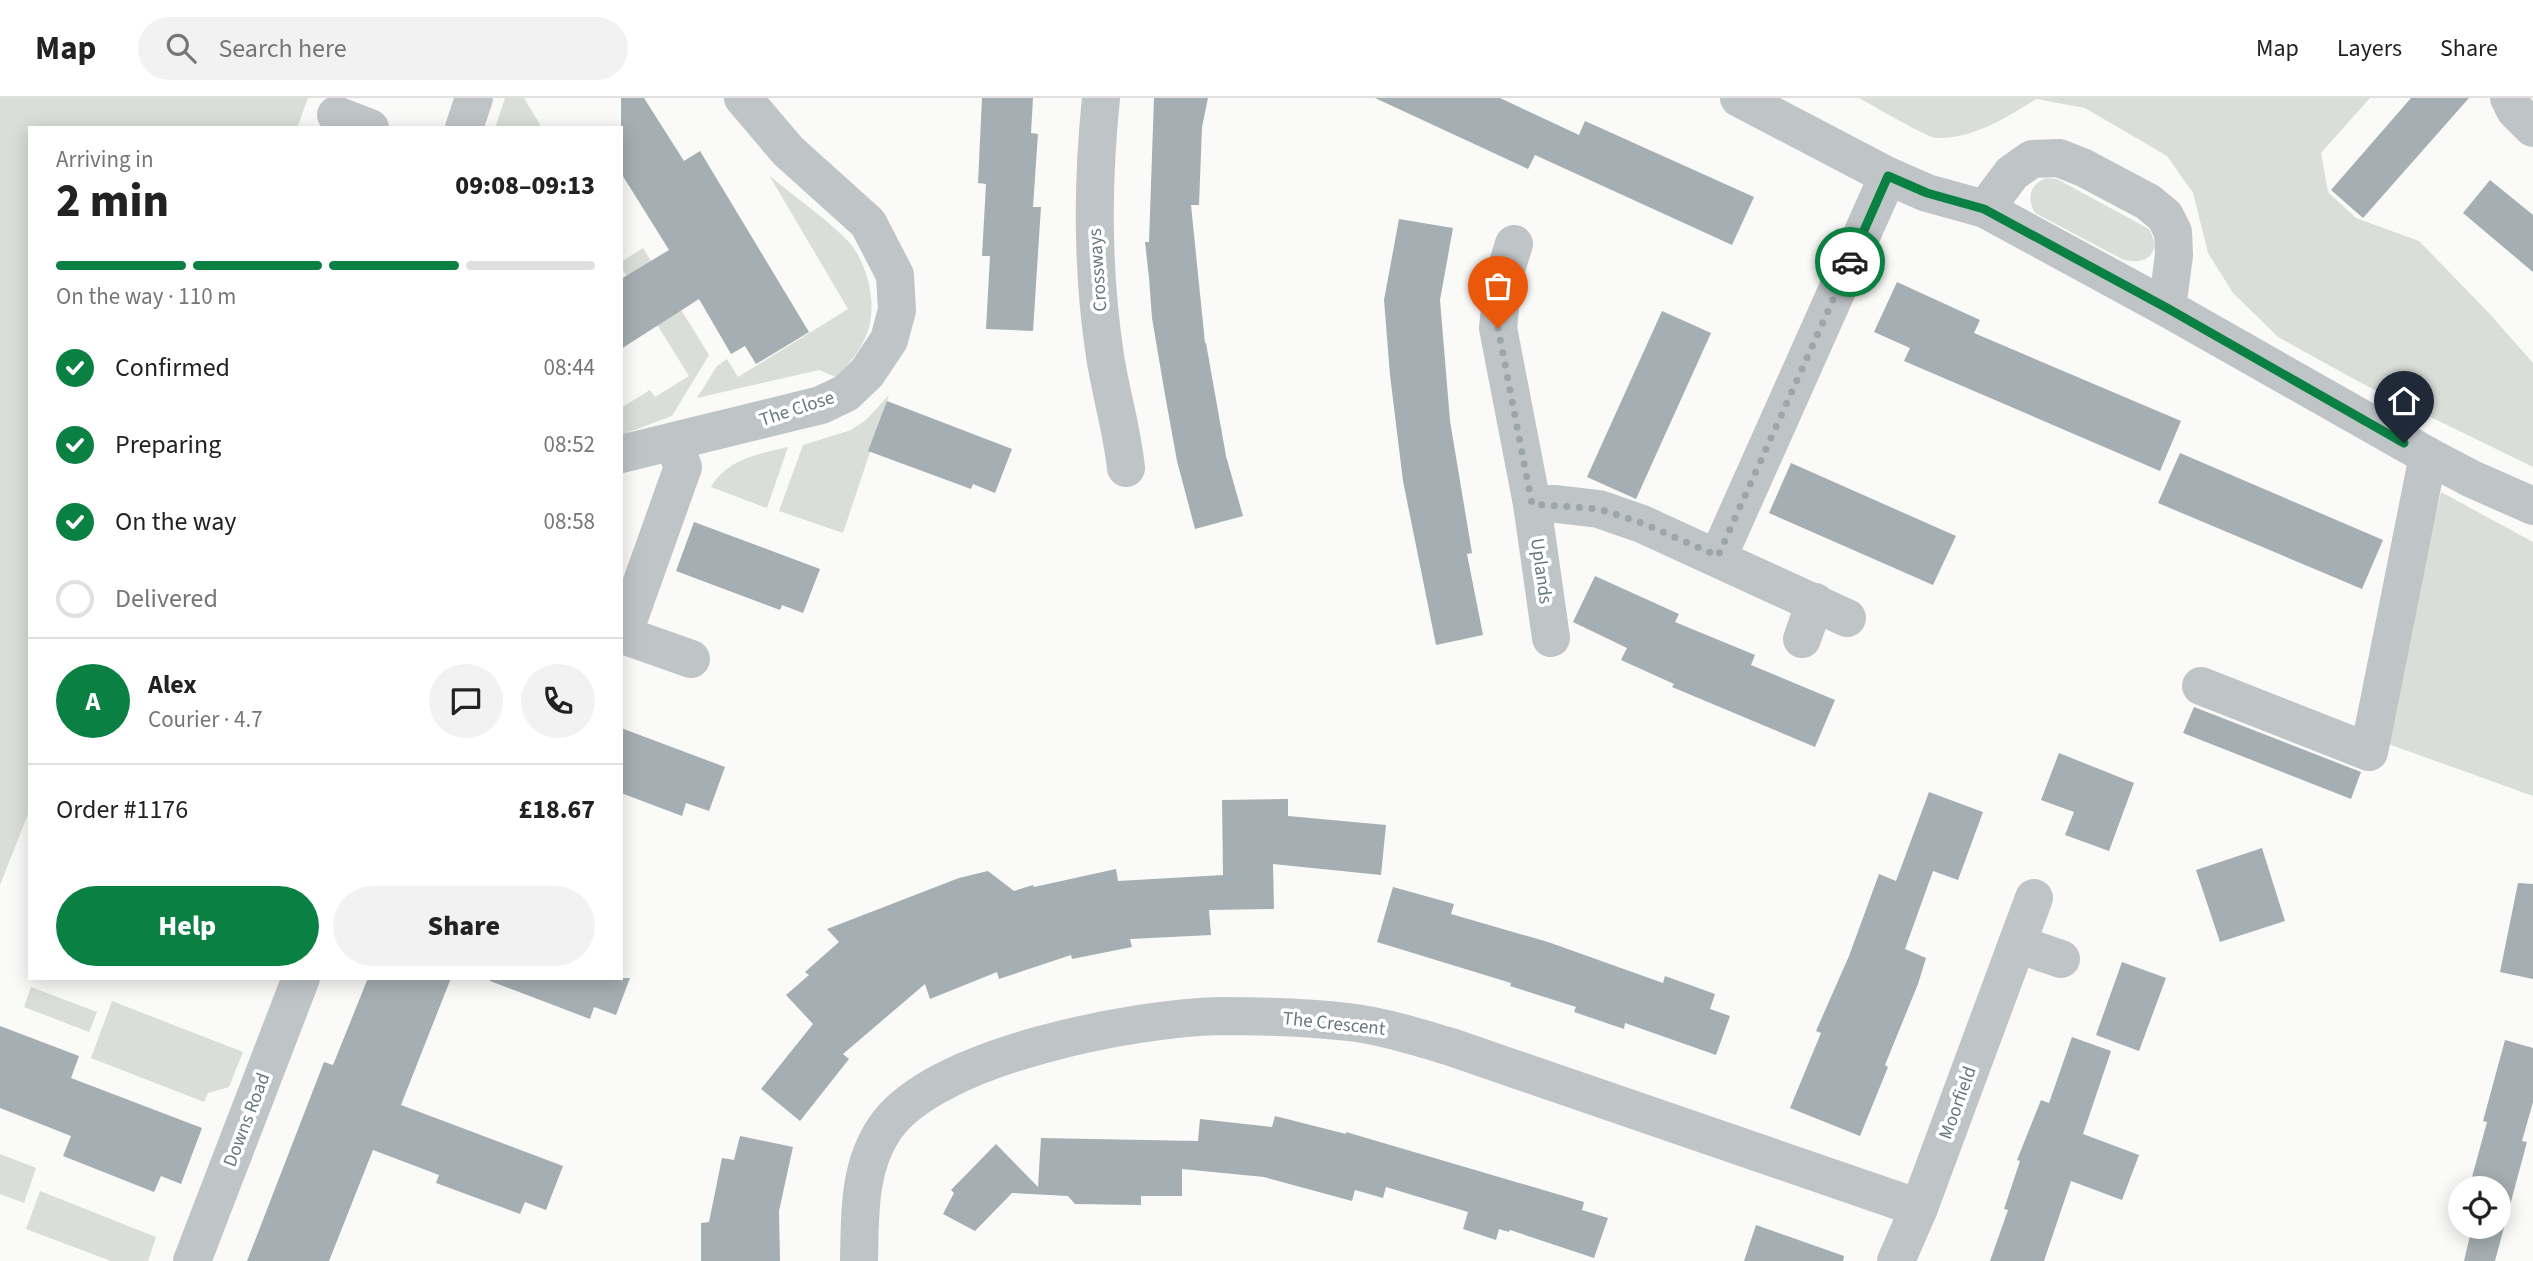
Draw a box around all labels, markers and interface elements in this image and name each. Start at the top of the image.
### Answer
search box [138,17,628,80]
text: Map [35,25,96,72]
icon: search [162,29,200,67]
text: Search here [218,30,347,67]
text: Map [2256,31,2299,66]
text: Layers [2337,31,2402,66]
text: Share [2440,31,2498,66]
text: Arriving in [56,143,154,176]
text: 09:08–09:13 [455,167,595,204]
text: 2 min [56,169,169,234]
street label: Crossways [1082,227,1114,312]
courier [1815,227,1885,297]
icon: car [1831,243,1869,281]
pin [1468,256,1528,328]
icon: bag [1479,267,1517,305]
text: On the way · 110 m [56,280,236,313]
icon: check [56,349,94,387]
text: Confirmed [115,349,230,386]
text: 08:44 [544,351,595,384]
pin [2374,371,2434,443]
icon: home [2385,382,2423,420]
street label: The Close [756,384,838,434]
icon: check [56,426,94,464]
text: Preparing [115,426,221,463]
text: 08:52 [544,428,595,461]
icon: check [56,503,94,541]
text: On the way [115,503,236,540]
text: 08:58 [544,505,595,538]
street label: Uplands [1523,536,1559,606]
text: Delivered [115,580,218,617]
button: chat [429,664,503,738]
button: phone [521,664,595,738]
text: Alex [148,666,197,703]
text: A [86,683,100,720]
text: Courier · 4.7 [148,703,263,736]
text: Order #1176 [56,791,188,828]
text: £18.67 [519,791,595,828]
button: Help [56,886,319,966]
button: Share [333,886,595,966]
street label: The Crescent [1281,1005,1387,1043]
street label: Moorfield [1932,1063,1984,1143]
street label: Downs Road [217,1069,277,1171]
map controls [2448,1176,2511,1239]
button: locate [2448,1176,2511,1239]

